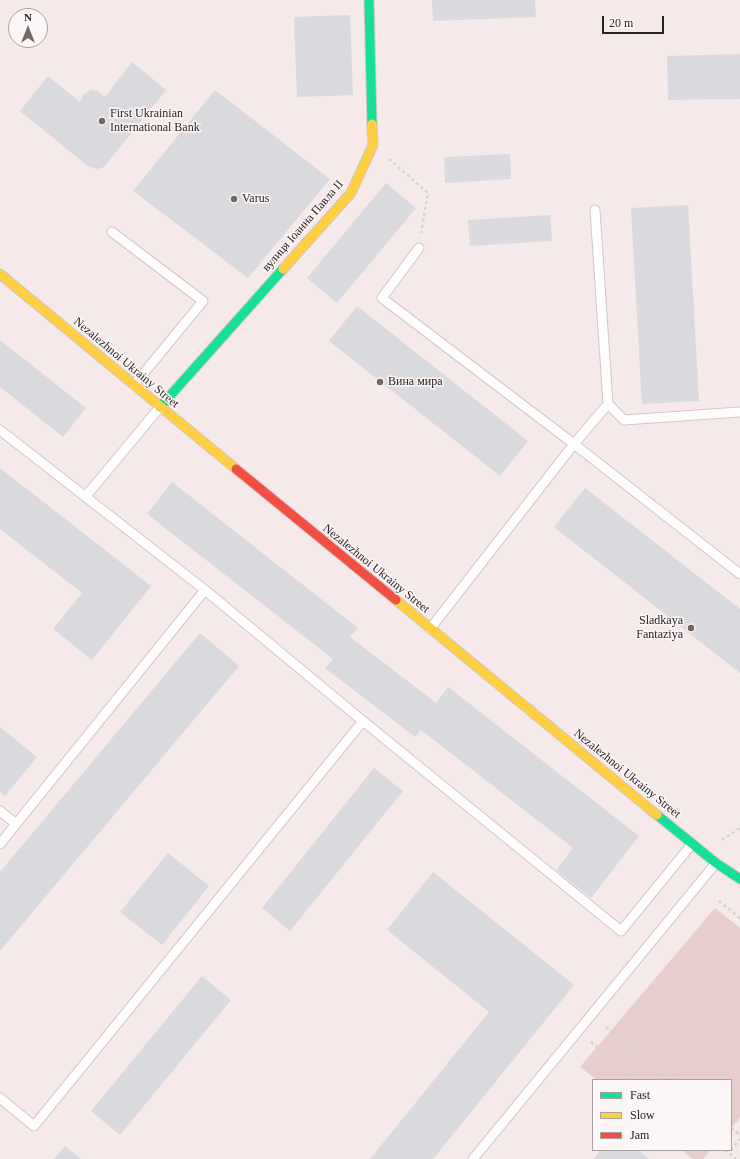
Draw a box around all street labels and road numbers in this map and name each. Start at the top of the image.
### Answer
street label: вулиця Іоанна Павла ІІ [259,177,347,275]
street label: Nezalezhnoi Ukrainy Street [70,315,182,411]
street label: Nezalezhnoi Ukrainy Street [320,521,432,617]
street label: Nezalezhnoi Ukrainy Street [571,726,683,822]

